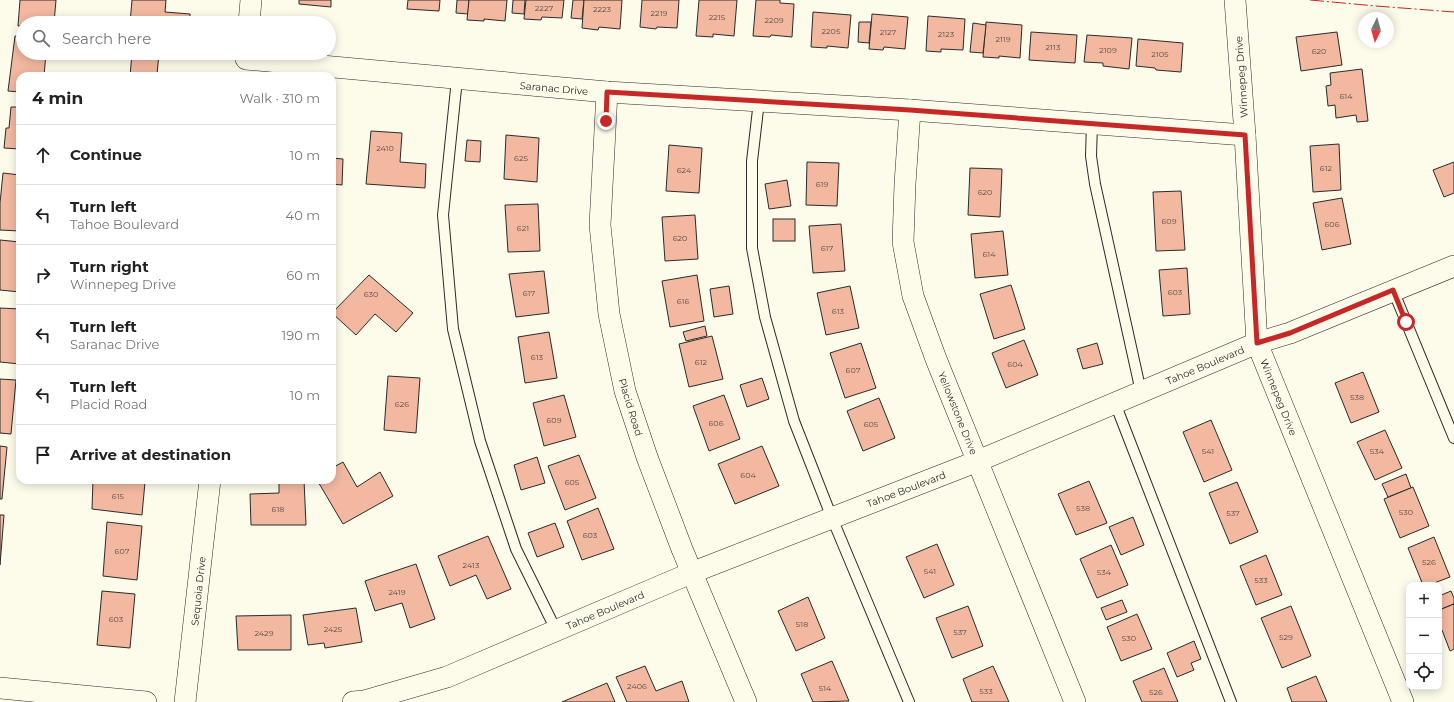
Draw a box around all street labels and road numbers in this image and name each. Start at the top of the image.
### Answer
street label: Winnepeg Drive [1232,36,1251,118]
street label: Saranac Drive [519,79,589,98]
street label: Tahoe Boulevard [1164,343,1246,388]
street label: Winnepeg Drive [1257,357,1300,437]
street label: Yellowstone Drive [935,370,980,457]
street label: Placid Road [616,377,645,438]
street label: Tahoe Boulevard [865,468,948,511]
street label: Sequoia Drive [188,556,209,626]
street label: Tahoe Boulevard [564,588,646,633]

